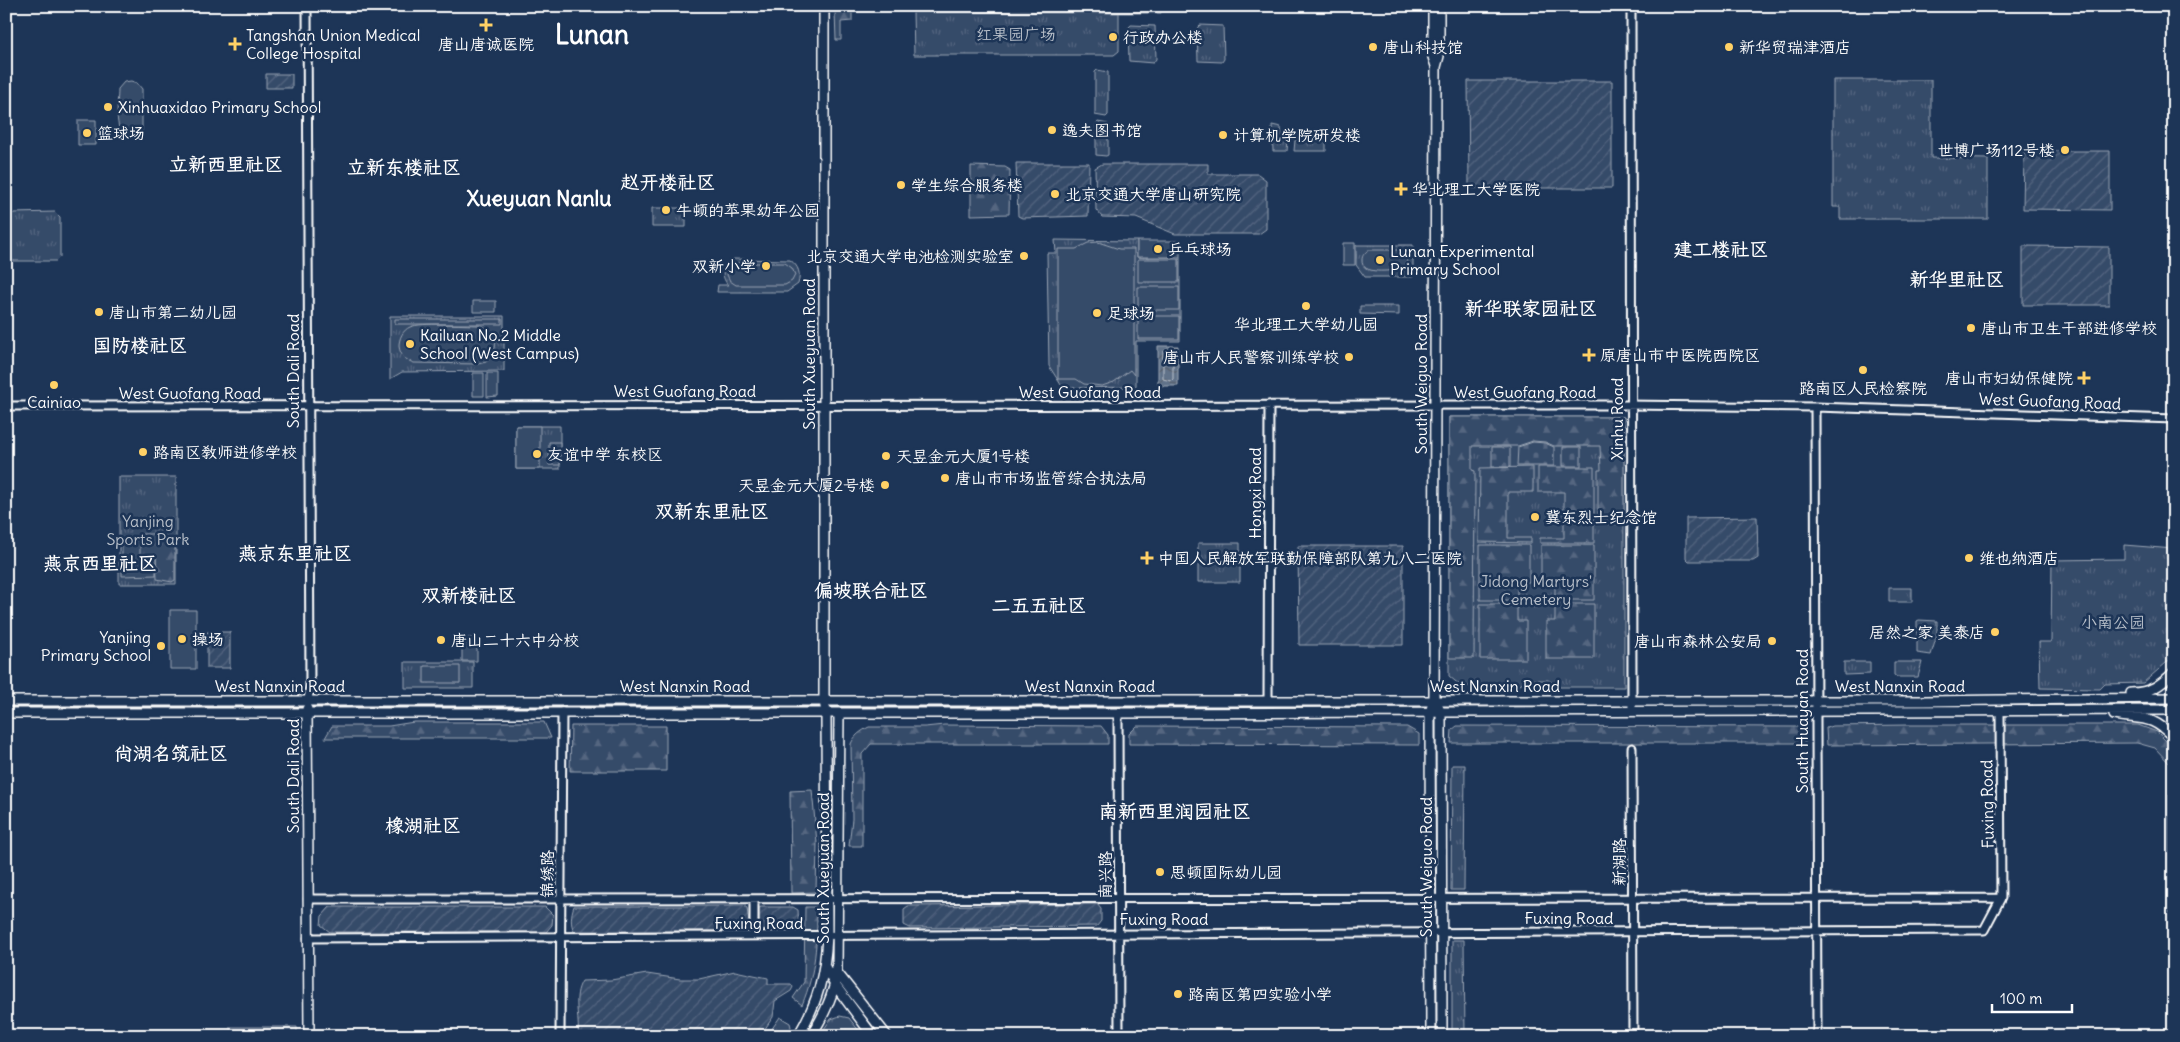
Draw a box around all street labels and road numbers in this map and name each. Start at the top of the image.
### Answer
street label: South Xueyuan Road [799,278,819,430]
street label: South Dali Road [283,314,303,428]
street label: South Weiguo Road [1411,314,1431,454]
street label: Xinhu Road [1607,378,1627,460]
street label: West Guofang Road [614,381,756,401]
street label: West Guofang Road [1019,382,1161,402]
street label: West Guofang Road [1454,382,1596,402]
street label: West Guofang Road [119,383,261,403]
street label: West Guofang Road [1978,389,2122,413]
street label: Hongxi Road [1245,447,1265,539]
street label: South Huayan Road [1792,649,1812,793]
street label: West Nanxin Road [215,676,345,696]
street label: West Nanxin Road [620,676,750,696]
street label: West Nanxin Road [1025,676,1155,696]
street label: West Nanxin Road [1430,676,1560,696]
street label: West Nanxin Road [1835,676,1965,696]
street label: South Dali Road [283,719,303,833]
street label: Fuxing Road [1976,759,1998,849]
street label: South Xueyuan Road [813,792,833,944]
street label: South Weiguo Road [1416,797,1436,937]
street label: 新湖路 [1609,838,1629,886]
street label: 锦绣路 [537,850,557,898]
street label: 南兴路 [1095,851,1115,899]
street label: Fuxing Road [1525,908,1613,928]
street label: Fuxing Road [1120,909,1208,929]
street label: Fuxing Road [715,913,803,933]

